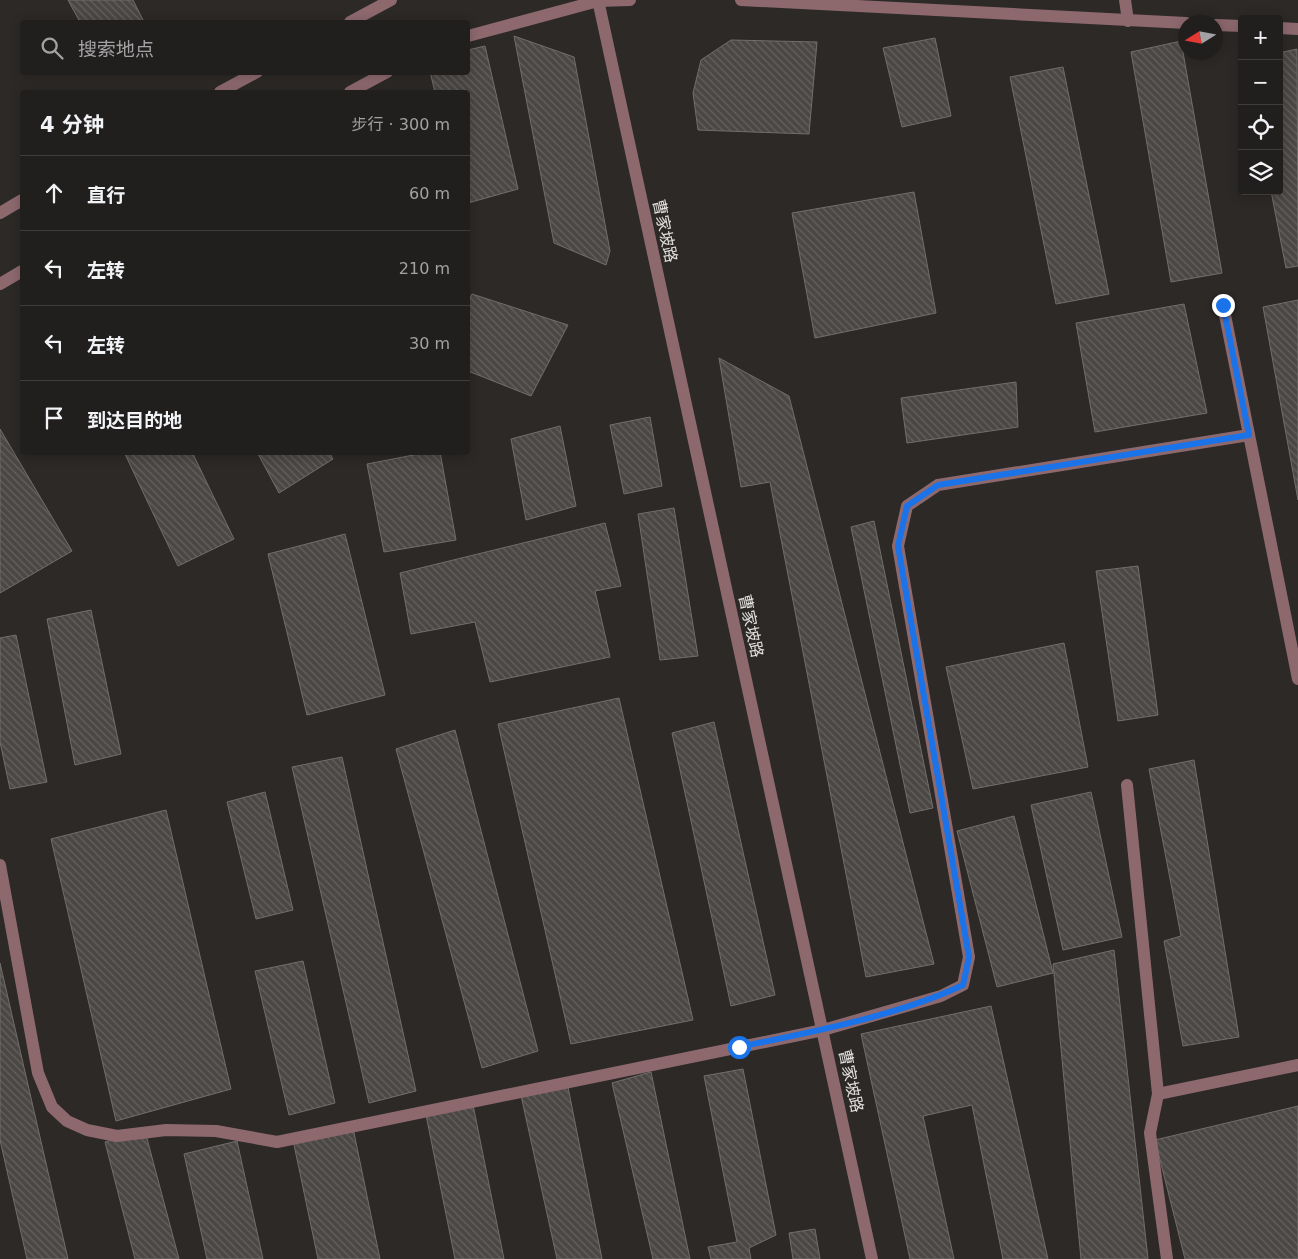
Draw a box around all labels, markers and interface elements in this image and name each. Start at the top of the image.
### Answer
north arrow [1178,15,1223,60]
map controls [1238,15,1283,195]
button: + [1238,15,1283,60]
search box [20,20,470,75]
icon: search [38,34,66,62]
text: 搜索地点 [78,38,154,60]
button: − [1238,60,1283,105]
button: locate [1238,105,1283,150]
text: 4 分钟 [40,113,104,137]
text: 步行 · 300 m [352,115,450,134]
button: layers [1238,150,1283,195]
icon: ahead [40,179,68,207]
text: 直行 [87,184,125,206]
text: 60 m [409,184,450,203]
street label: 曹家坡路 [649,198,681,264]
icon: left [40,254,68,282]
text: 左转 [87,259,125,281]
text: 210 m [399,259,450,278]
route end [1212,294,1235,317]
icon: left [40,329,68,357]
text: 左转 [87,334,125,356]
text: 30 m [409,334,450,353]
icon: arrive [40,404,68,432]
text: 到达目的地 [87,409,182,431]
street label: 曹家坡路 [735,593,767,659]
route start [728,1036,751,1059]
street label: 曹家坡路 [835,1048,867,1114]

